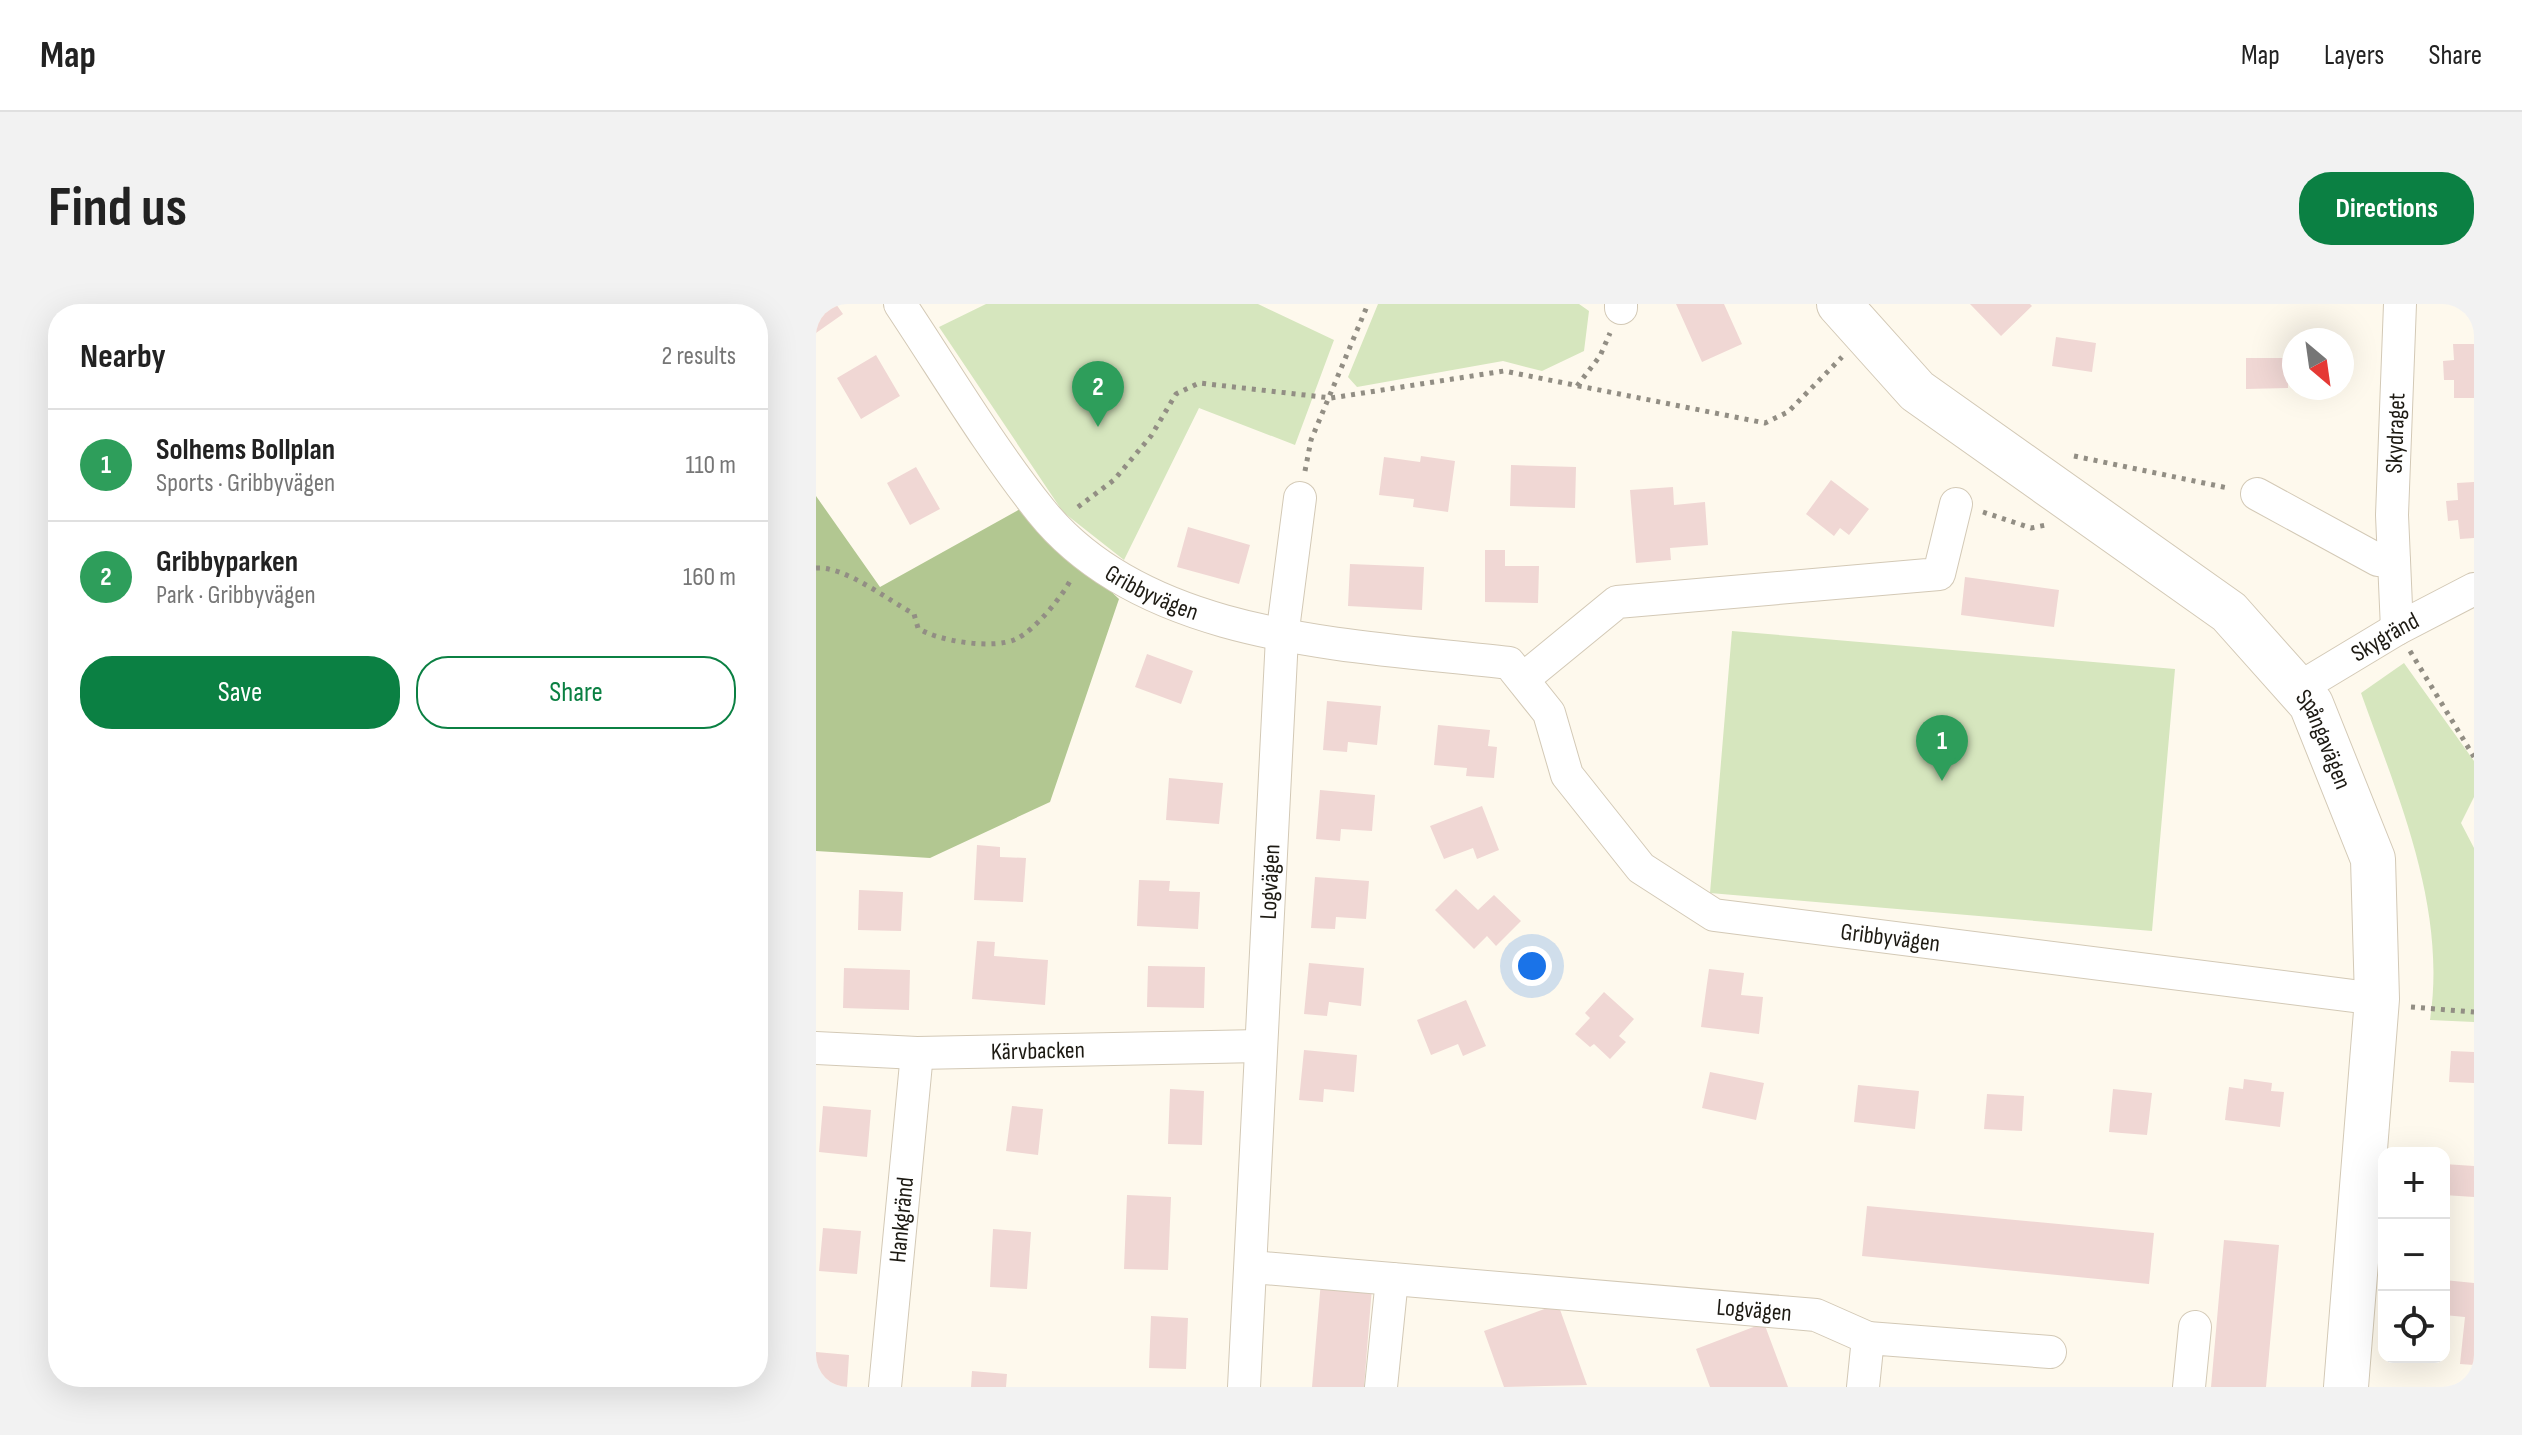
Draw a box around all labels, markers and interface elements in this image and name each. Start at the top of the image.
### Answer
text: Map [40,33,96,78]
text: Map [2241,39,2280,72]
text: Layers [2324,39,2384,72]
text: Share [2428,39,2482,72]
button: Directions [2299,172,2474,245]
text: Find us [48,175,187,242]
north arrow [2282,328,2354,400]
text: Nearby [80,336,166,377]
text: 2 results [662,341,736,372]
pin: 2 [1072,361,1124,427]
street label: Skydraget [2379,392,2411,474]
text: Solhems Bollplan [156,432,335,468]
text: 1 [101,450,111,481]
text: 110 m [685,450,736,481]
text: Sports · Gribbyvägen [156,468,335,499]
text: Gribbyparken [156,544,298,580]
street label: Gribbyvägen [1100,558,1202,627]
text: 2 [100,562,112,593]
text: 160 m [683,562,736,593]
text: Park · Gribbyvägen [156,580,316,611]
street label: Skygränd [2346,606,2424,668]
button: Save [80,656,400,729]
button: Share [416,656,736,729]
street label: Spångavägen [2290,683,2358,793]
pin: 1 [1916,715,1968,781]
street label: Logvägen [1253,843,1286,920]
street label: Gribbyvägen [1839,917,1942,958]
your location [1512,946,1552,986]
street label: Kärvbacken [991,1035,1085,1066]
map controls [2378,1147,2450,1363]
button: + [2378,1147,2450,1219]
street label: Hankgränd [882,1176,920,1264]
button: − [2378,1219,2450,1291]
button: locate [2378,1291,2450,1363]
street label: Logvägen [1715,1292,1793,1327]

